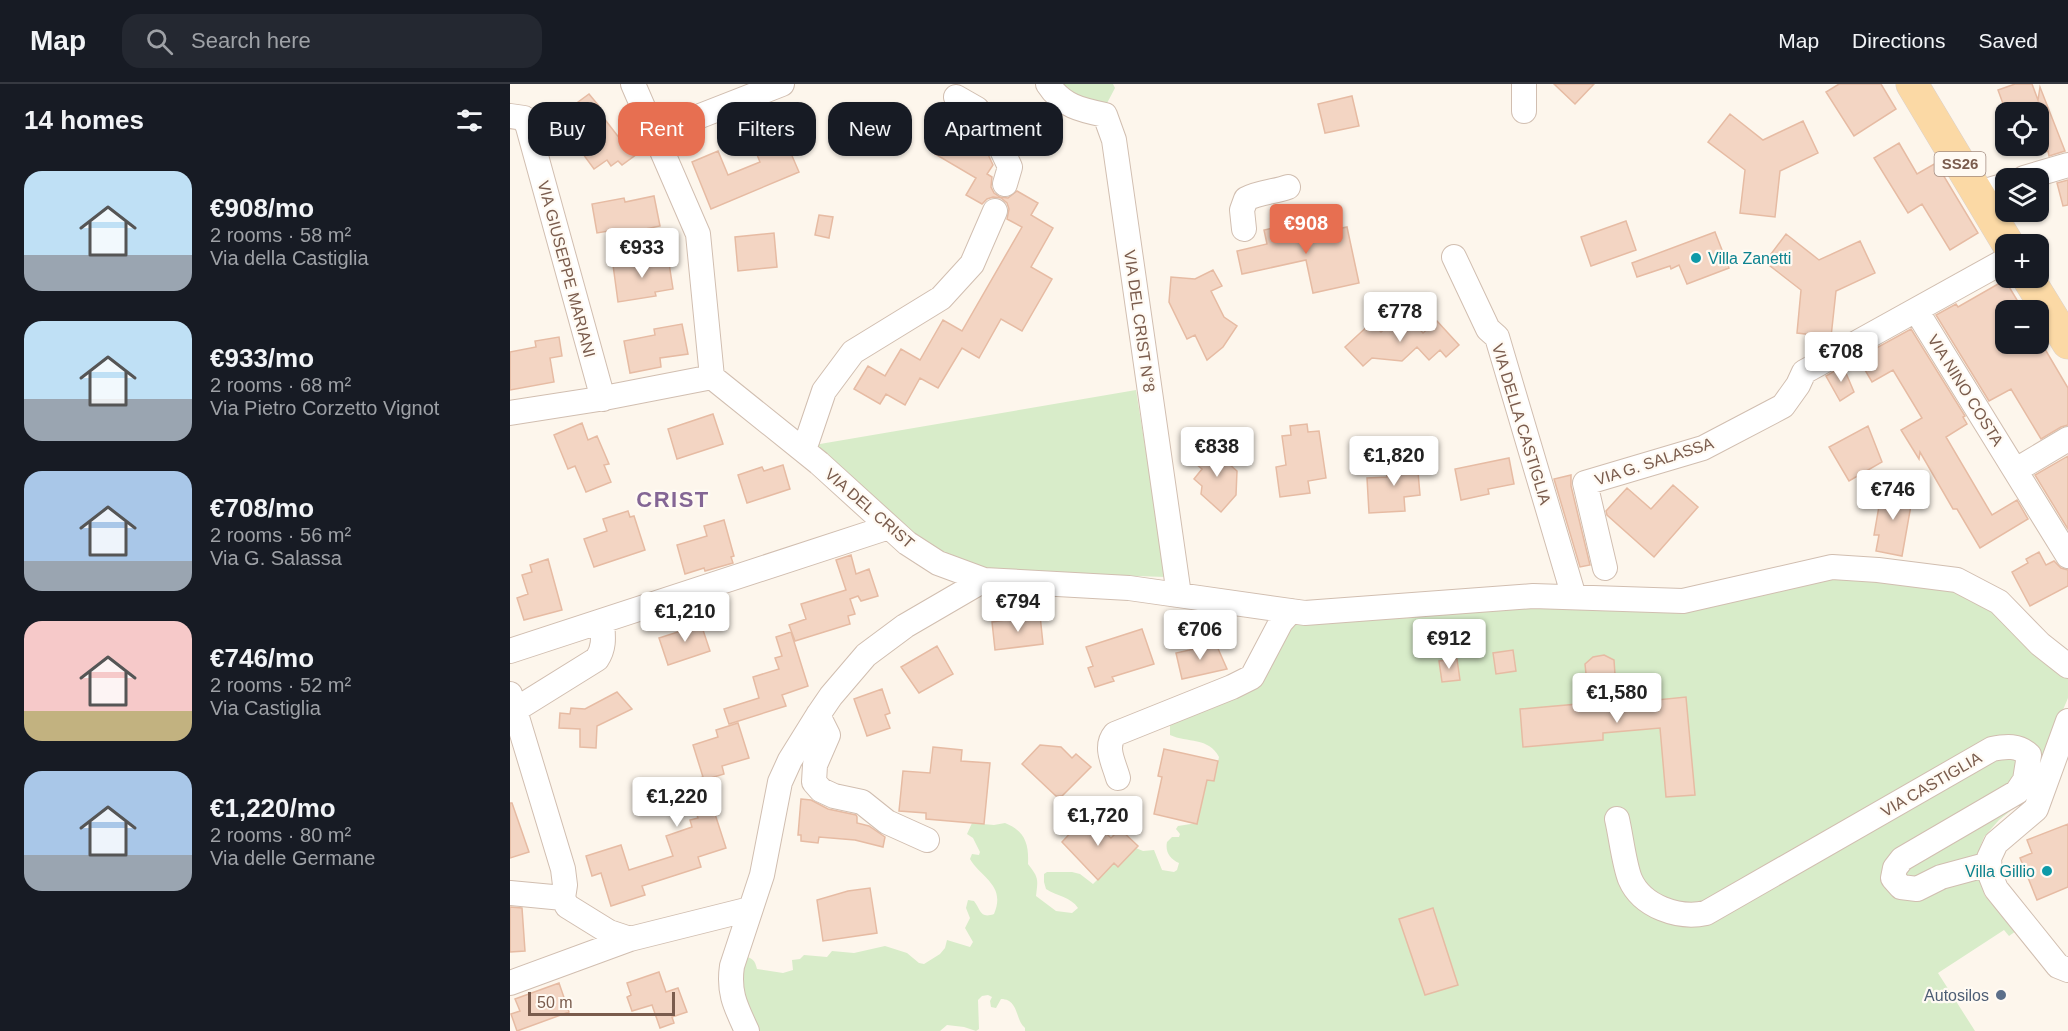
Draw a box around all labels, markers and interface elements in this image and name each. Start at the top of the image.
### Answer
search box [122,14,542,68]
text: Map [30,25,86,56]
icon: search [143,25,176,58]
text: Search here [191,28,311,53]
text: Map [1778,29,1819,52]
text: Directions [1852,29,1945,52]
text: Saved [1978,29,2038,52]
chip: Buy [528,102,606,156]
chip: Rent [618,102,705,156]
chip: Filters [717,102,816,156]
chip: New [828,102,912,156]
chip: Apartment [924,102,1063,156]
map controls [1995,102,2049,354]
button: locate [1995,102,2049,156]
icon: filters [453,104,486,137]
text: 14 homes [24,105,144,135]
road number: SS26 [1934,152,1986,176]
button: layers [1995,168,2049,222]
street label: VIA GIUSEPPE MARIANI [535,179,598,359]
text: €908/mo [210,193,314,223]
icon: home [72,195,144,267]
pin: €908 [1270,204,1342,255]
text: €908 [1284,212,1328,234]
text: 2 rooms · 58 m² [210,224,351,246]
pin: €933 [606,228,678,279]
button: + [1995,234,2049,288]
text: €933 [620,236,664,258]
text: Via della Castiglia [210,247,369,269]
street label: VIA DEL CRIST N°8 [1121,249,1158,393]
place label: Villa Zanetti [1708,250,1791,267]
marker: Villa Zanetti [1689,251,1703,265]
pin: €778 [1364,292,1436,343]
text: €778 [1378,300,1422,322]
button: − [1995,300,2049,354]
pin: €708 [1805,332,1877,383]
street label: VIA NINO COSTA [1925,332,2007,449]
text: €708 [1819,340,1863,362]
street label: VIA DELLA CASTIGLIA [1489,342,1554,507]
text: €933/mo [210,343,314,373]
icon: home [72,345,144,417]
text: 2 rooms · 68 m² [210,374,351,396]
text: Via Pietro Corzetto Vignot [210,397,439,419]
pin: €838 [1181,427,1253,478]
street label: VIA G. SALASSA [1593,434,1716,489]
text: €838 [1195,435,1239,457]
pin: €1,820 [1345,436,1443,487]
text: €1,820 [1363,444,1425,466]
street label: VIA DEL CRIST [822,465,918,552]
pin: €746 [1857,470,1929,521]
text: €746 [1871,478,1915,500]
district label: CRIST [636,487,710,512]
text: €708/mo [210,493,314,523]
icon: home [72,495,144,567]
text: 2 rooms · 56 m² [210,524,351,546]
text: Via G. Salassa [210,547,342,569]
pin: €794 [982,582,1054,633]
text: €794 [996,590,1040,612]
pin: €1,210 [636,592,734,643]
text: €1,210 [654,600,716,622]
pin: €706 [1164,610,1236,661]
text: €706 [1178,618,1222,640]
pin: €912 [1413,619,1485,670]
text: €912 [1427,627,1471,649]
text: €746/mo [210,643,314,673]
icon: home [72,645,144,717]
pin: €1,580 [1568,673,1666,724]
text: 2 rooms · 52 m² [210,674,351,696]
text: €1,580 [1586,681,1648,703]
text: Via Castiglia [210,697,321,719]
street label: VIA CASTIGLIA [1878,749,1985,820]
pin: €1,220 [628,777,726,828]
text: €1,220 [646,785,708,807]
text: €1,220/mo [210,793,336,823]
icon: home [72,795,144,867]
pin: €1,720 [1049,796,1147,847]
text: €1,720 [1067,804,1129,826]
text: 2 rooms · 80 m² [210,824,351,846]
text: Via delle Germane [210,847,375,869]
place label: Villa Gillio [1965,863,2035,880]
marker: Villa Gillio [2040,864,2054,878]
place label: Autosilos [1924,987,1989,1004]
marker: Autosilos [1994,988,2008,1002]
scale bar [528,989,675,1016]
text: 50 m [537,994,573,1011]

